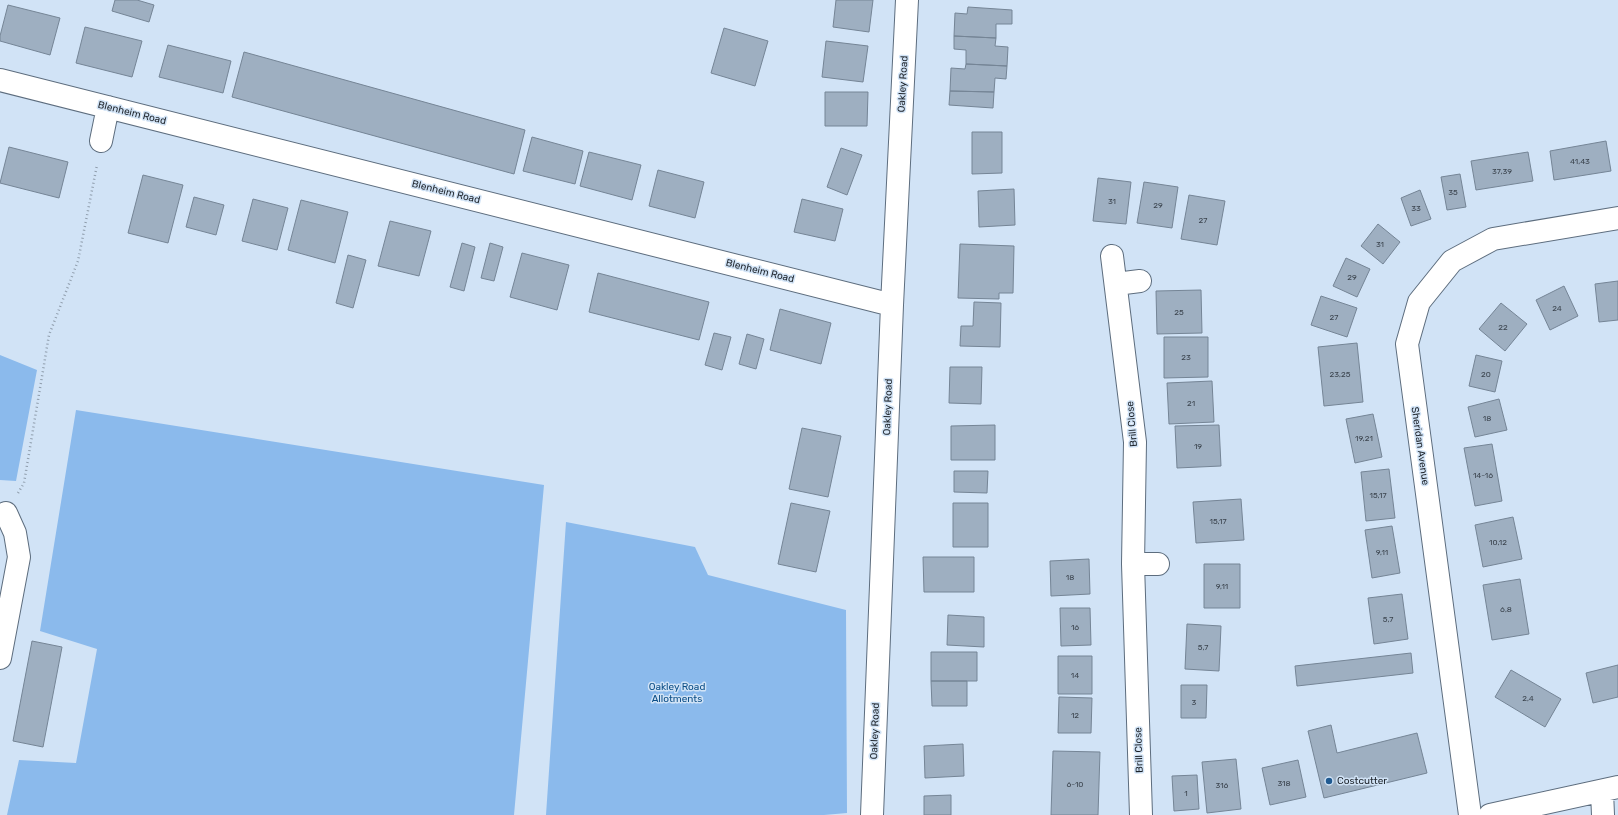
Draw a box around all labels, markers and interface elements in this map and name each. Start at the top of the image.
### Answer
street label: Oakley Road [896,55,910,113]
street label: Blenheim Road [97,99,167,127]
house number: 41,43 [1570,157,1590,166]
house number: 37,39 [1492,167,1512,176]
street label: Blenheim Road [411,178,481,206]
house number: 35 [1448,188,1458,197]
house number: 31 [1108,197,1116,206]
house number: 29 [1153,201,1163,210]
house number: 33 [1411,204,1421,213]
house number: 27 [1199,216,1207,225]
house number: 31 [1376,240,1384,249]
street label: Blenheim Road [725,257,795,285]
house number: 29 [1347,273,1357,282]
house number: 24 [1552,304,1562,313]
house number: 25 [1174,308,1184,317]
house number: 27 [1330,313,1338,322]
house number: 22 [1498,323,1508,332]
house number: 23 [1181,353,1191,362]
house number: 23,25 [1330,370,1351,379]
house number: 20 [1481,370,1491,379]
street label: Oakley Road [881,378,895,436]
house number: 21 [1187,399,1195,408]
street label: Brill Close [1124,400,1140,447]
street label: Sheridan Avenue [1409,406,1431,486]
house number: 18 [1483,414,1491,423]
house number: 19,21 [1355,434,1373,443]
house number: 19 [1194,442,1202,451]
house number: 14-16 [1473,471,1493,480]
house number: 15,17 [1369,491,1387,500]
house number: 15,17 [1209,517,1227,526]
house number: 10,12 [1489,538,1507,547]
house number: 9,11 [1376,548,1388,557]
house number: 18 [1066,573,1074,582]
house number: 9,11 [1216,582,1228,591]
house number: 6,8 [1500,605,1512,614]
house number: 5,7 [1383,615,1393,624]
house number: 16 [1071,623,1079,632]
house number: 5,7 [1198,643,1208,652]
house number: 14 [1071,671,1079,680]
park label: Oakley Road Allotments [649,681,705,705]
house number: 2,4 [1522,694,1534,703]
house number: 3 [1192,698,1197,707]
street label: Oakley Road [868,702,882,760]
house number: 12 [1071,711,1079,720]
street label: Brill Close [1132,727,1146,773]
place label: Costcutter [1337,775,1387,787]
marker: Costcutter [1324,776,1334,786]
house number: 318 [1277,779,1291,788]
house number: 6-10 [1067,780,1083,789]
house number: 316 [1216,781,1229,790]
house number: 1 [1184,789,1188,798]

